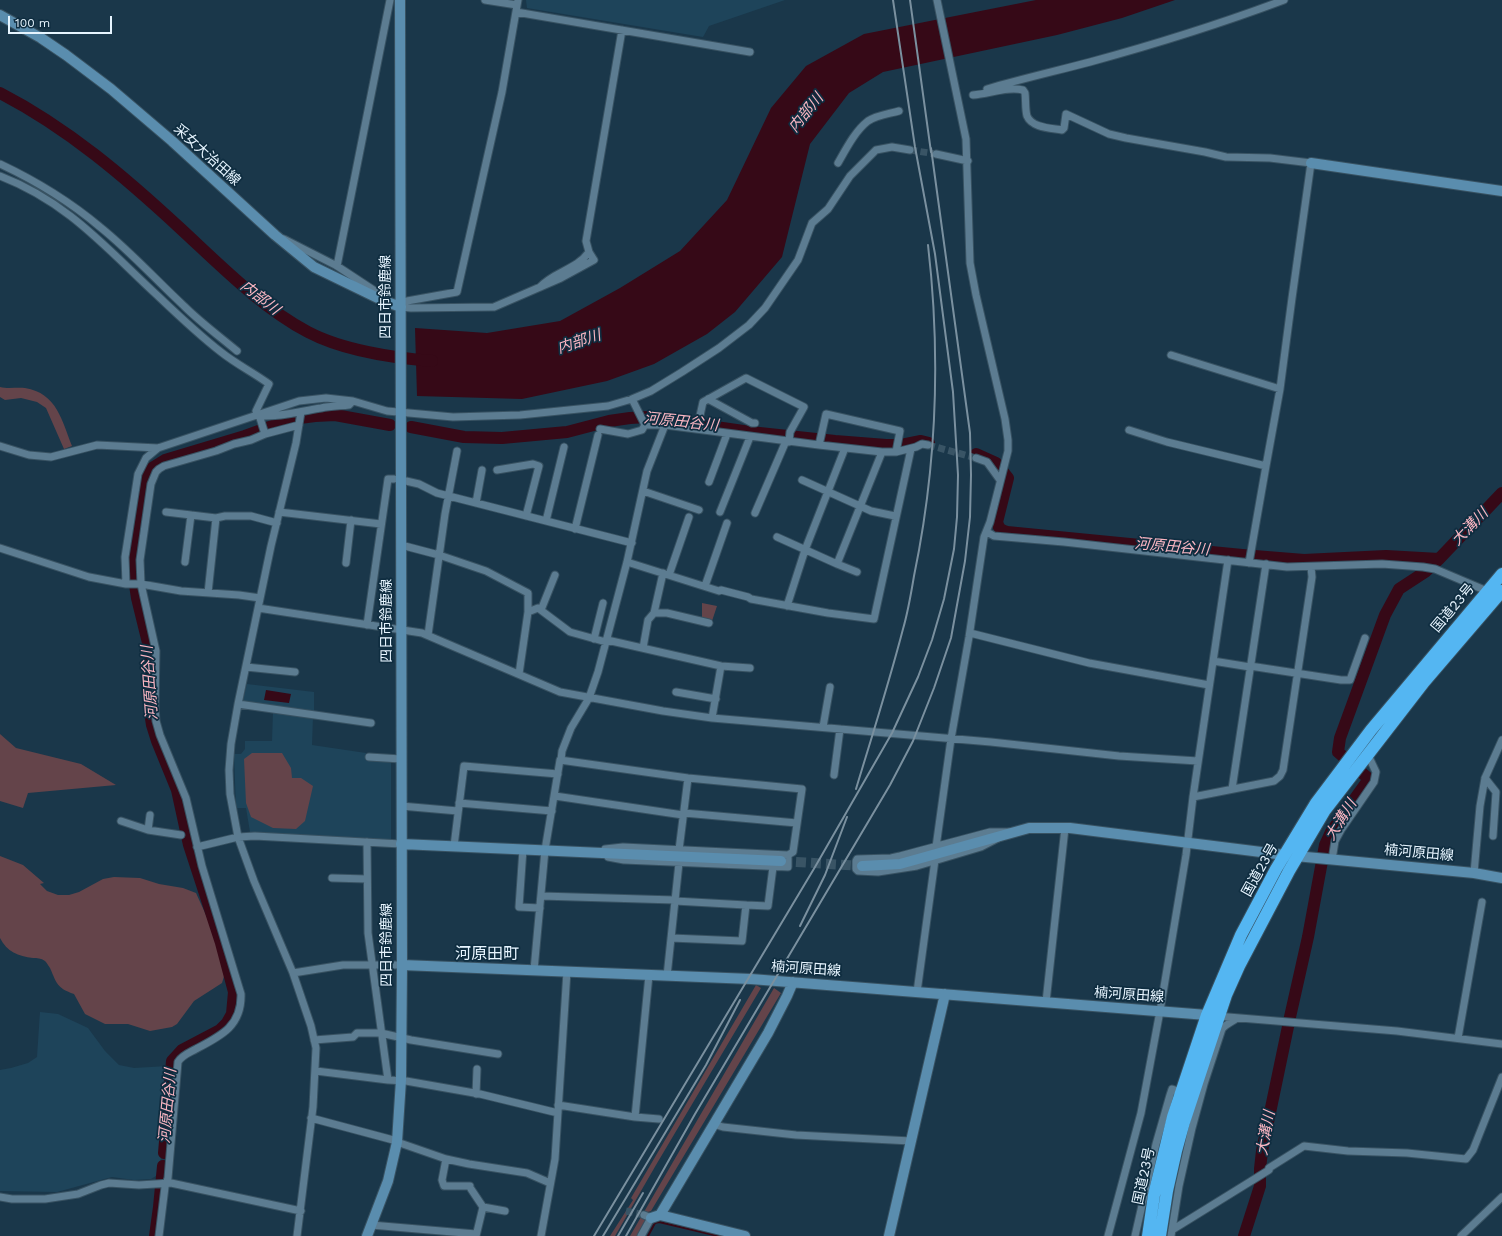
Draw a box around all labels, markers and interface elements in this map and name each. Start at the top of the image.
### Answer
scale bar [10,8,114,34]
text: 100 m [15,16,50,30]
water label: 内部川 [785,90,827,136]
street label: 采女大治田線 [170,121,244,189]
street label: 四日市鈴鹿線 [378,255,394,339]
water label: 内部川 [237,277,283,319]
water label: 内部川 [555,326,603,358]
water label: 河原田谷川 [643,409,719,435]
water label: 大溝川 [1448,505,1492,549]
water label: 河原田谷川 [1134,535,1210,559]
street label: 四日市鈴鹿線 [379,579,395,663]
street label: 国道23号 [1428,580,1478,636]
water label: 河原田谷川 [138,645,162,721]
water label: 大溝川 [1321,796,1361,844]
street label: 国道23号 [1239,840,1281,900]
street label: 楠河原田線 [1383,842,1455,864]
street label: 四日市鈴鹿線 [379,903,395,987]
district label: 河原田町 [455,944,519,964]
street label: 楠河原田線 [770,958,842,980]
street label: 楠河原田線 [1093,984,1165,1006]
water label: 河原田谷川 [156,1068,180,1144]
water label: 大溝川 [1253,1109,1279,1157]
street label: 国道23号 [1130,1146,1158,1206]

